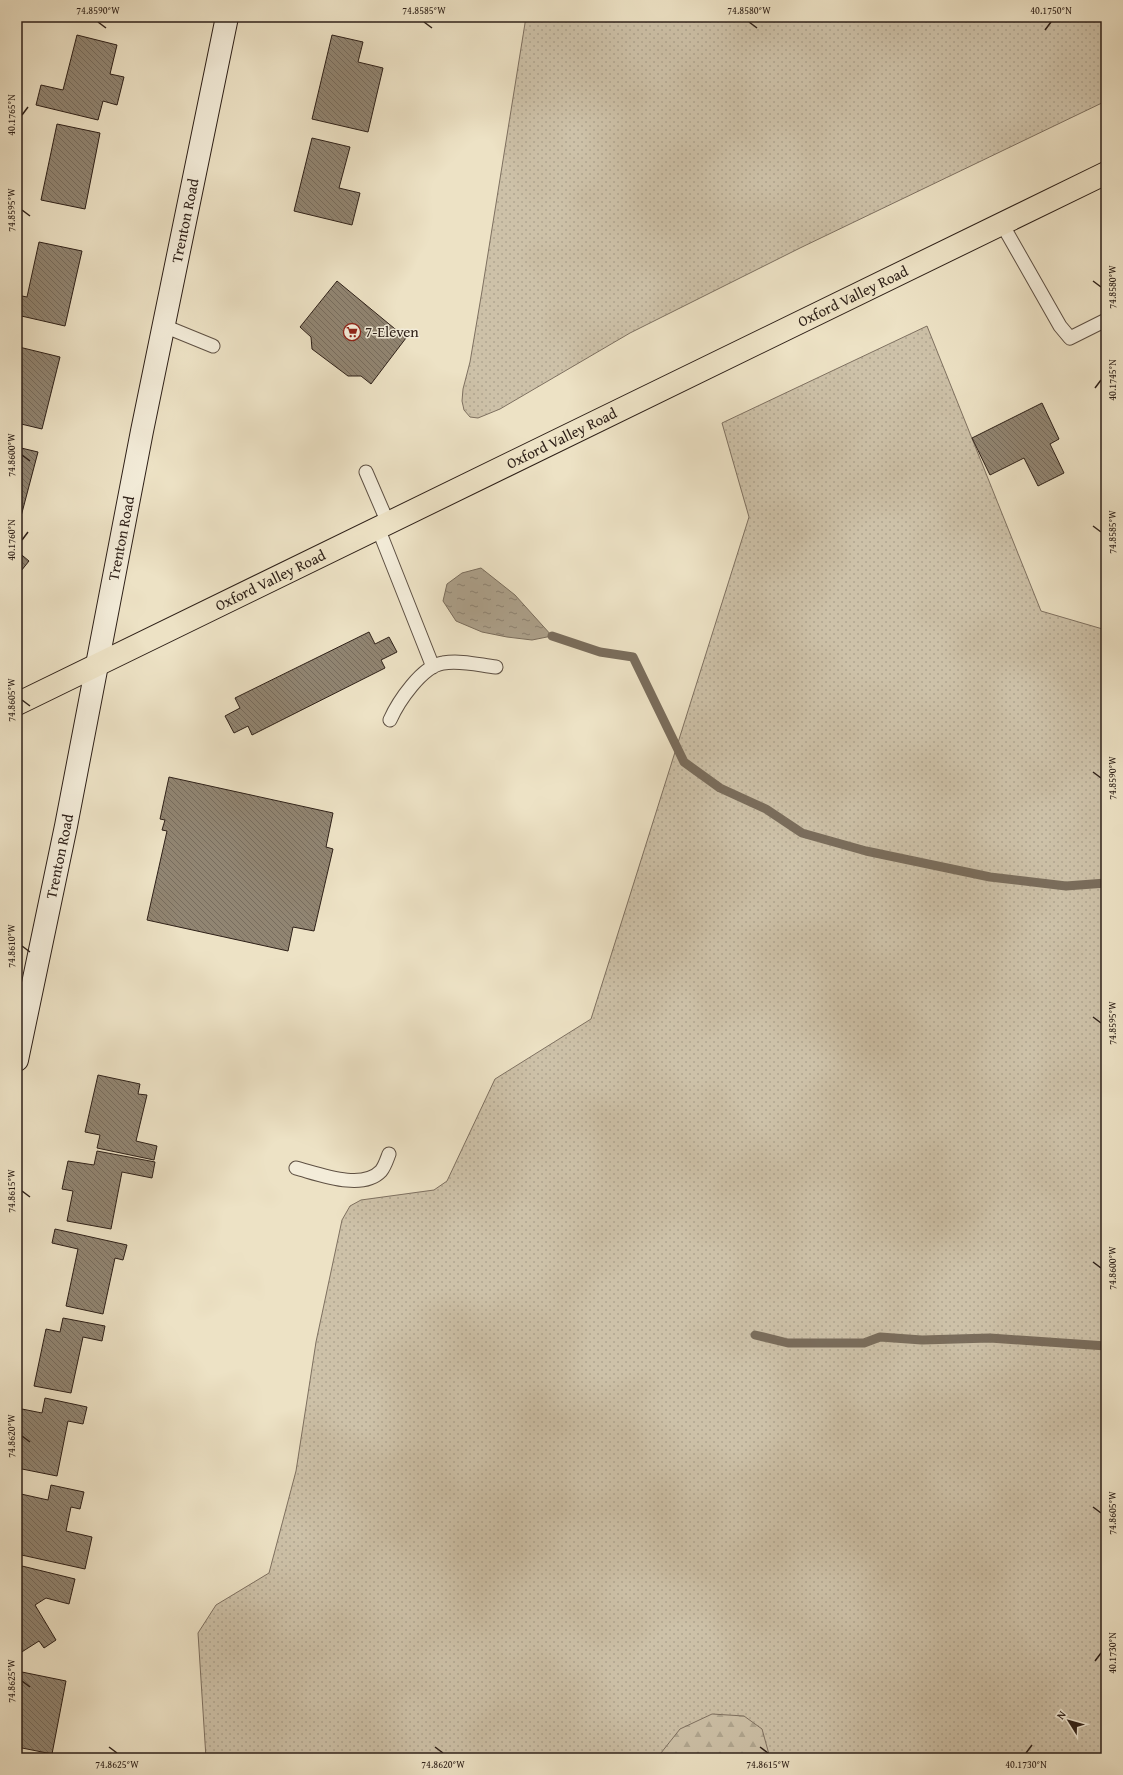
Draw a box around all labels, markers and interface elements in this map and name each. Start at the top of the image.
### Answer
text: 74.8590°W [76,3,120,18]
text: 74.8585°W [402,3,446,18]
text: 74.8580°W [727,3,771,18]
text: 40.1750°N [1030,3,1072,18]
text: 40.1765°N [4,94,19,136]
street label: Trenton Road [166,176,204,265]
text: 74.8595°W [4,188,19,232]
street label: Oxford Valley Road [794,260,911,332]
text: 74.8580°W [1105,265,1120,309]
place label: 7-Eleven [365,321,419,342]
supermarket icon: 7-Eleven [342,322,362,342]
text: 40.1745°N [1105,359,1120,401]
street label: Oxford Valley Road [503,402,620,474]
text: 74.8600°W [4,433,19,477]
street label: Trenton Road [102,494,139,582]
text: 74.8585°W [1105,510,1120,554]
text: 40.1760°N [4,519,19,561]
street label: Oxford Valley Road [212,544,329,616]
text: 74.8605°W [4,678,19,722]
text: 74.8590°W [1105,756,1120,800]
street label: Trenton Road [40,812,78,901]
text: 74.8610°W [4,924,19,968]
text: 74.8595°W [1105,1001,1120,1045]
text: 74.8615°W [4,1169,19,1213]
text: 74.8600°W [1105,1246,1120,1290]
text: 74.8620°W [4,1414,19,1458]
text: 74.8605°W [1105,1491,1120,1535]
text: 40.1730°N [1105,1632,1120,1674]
text: 74.8625°W [4,1659,19,1703]
north arrow [1049,1701,1089,1741]
text: N [1052,1707,1070,1723]
text: 74.8625°W [95,1757,139,1772]
text: 74.8620°W [421,1757,465,1772]
text: 74.8615°W [746,1757,790,1772]
text: 40.1730°N [1005,1757,1047,1772]

